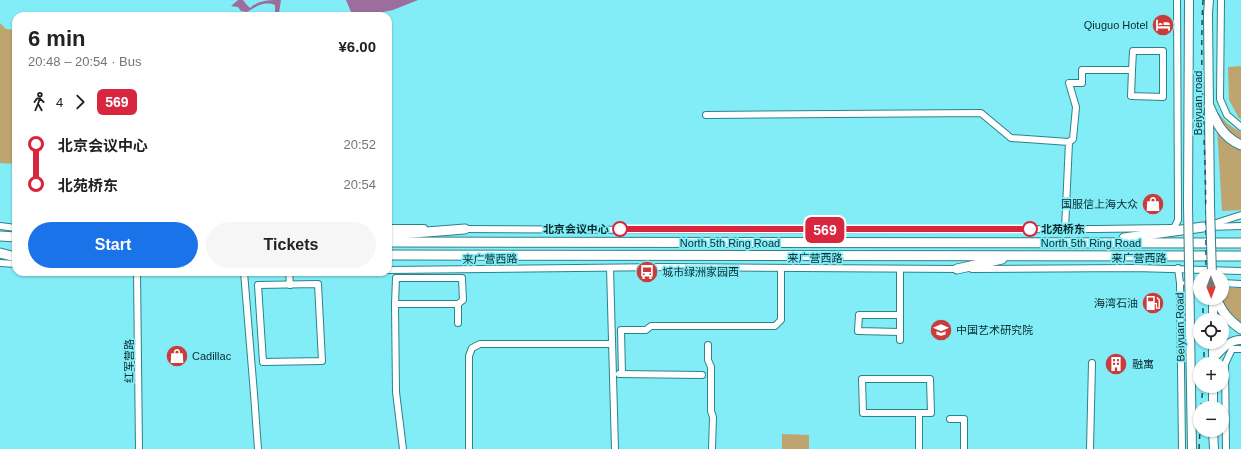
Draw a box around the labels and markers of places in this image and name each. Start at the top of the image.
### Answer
hotel icon: Qiuguo Hotel [1150,12,1176,38]
place label: Qiuguo Hotel [1084,19,1148,31]
shop icon: 国服信上海大众 [1140,191,1166,217]
place label: 国服信上海大众 [1061,198,1138,210]
marker: 北京会议中心 [612,221,628,237]
marker: 北苑桥东 [1022,221,1038,237]
place label: 北京会议中心 [543,223,609,235]
place label: 北苑桥东 [1041,223,1085,235]
bus stop icon: 城市绿洲家园西 [634,259,660,285]
place label: 城市绿洲家园西 [662,266,739,278]
fuel station icon: 海湾石油 [1140,290,1166,316]
place label: 海湾石油 [1094,297,1138,309]
school or university icon: 中国艺术研究院 [928,317,954,343]
place label: 中国艺术研究院 [956,324,1033,336]
shop icon: Cadillac [164,343,190,369]
place label: Cadillac [192,350,232,362]
building icon: 融寓 [1103,351,1129,377]
place label: 融寓 [1132,358,1154,370]

